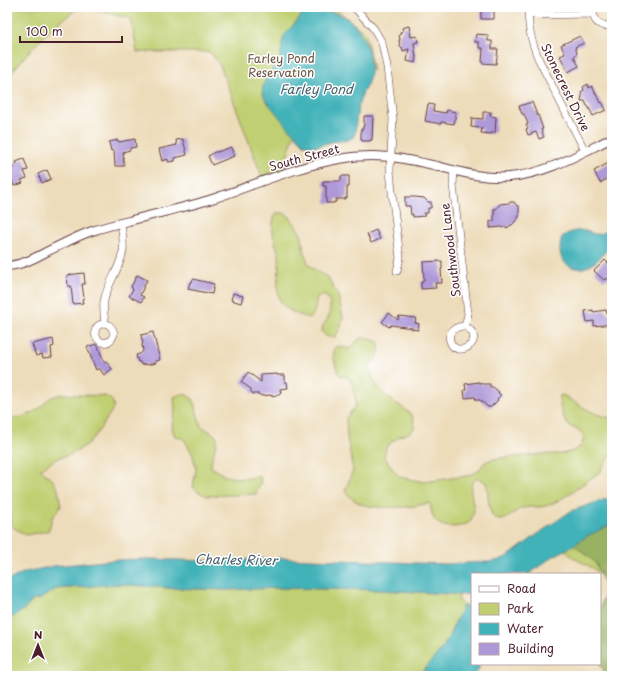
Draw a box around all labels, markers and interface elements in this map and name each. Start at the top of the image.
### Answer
scale bar [20,18,122,44]
text: 100 m [26,22,63,40]
street label: Stonecrest Drive [537,40,595,134]
park label: Farley Pond Reservation [247,49,315,81]
water label: Farley Pond [279,79,355,98]
street label: South Street [267,139,341,175]
street label: Southwood Lane [435,202,465,298]
water label: Charles River [195,549,279,569]
legend [471,573,601,665]
text: Road [507,579,536,597]
text: Park [507,599,534,617]
text: Water [507,619,544,637]
north arrow [18,625,58,665]
text: N [34,626,43,643]
text: Building [507,639,554,657]

